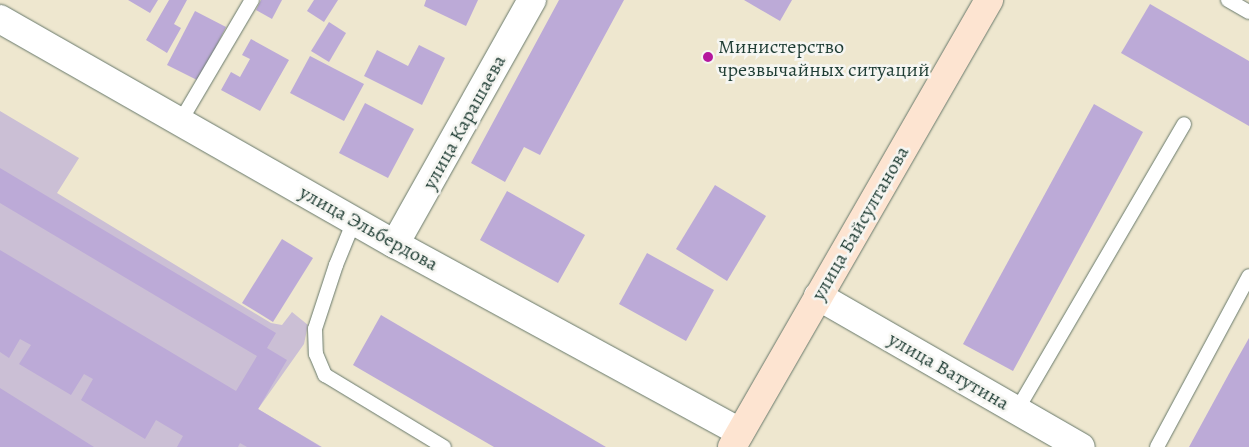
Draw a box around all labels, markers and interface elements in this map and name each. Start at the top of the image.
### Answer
place label: Министерство чрезвычайных ситуаций [718,34,930,81]
street label: улица Карашаева [417,51,511,193]
marker: Министерство чрезвычайных ситуаций [702,51,714,63]
street label: улица Байсултанова [806,142,914,304]
street label: улица Эльбердова [295,180,443,276]
street label: улица Ватутина [884,327,1014,415]

